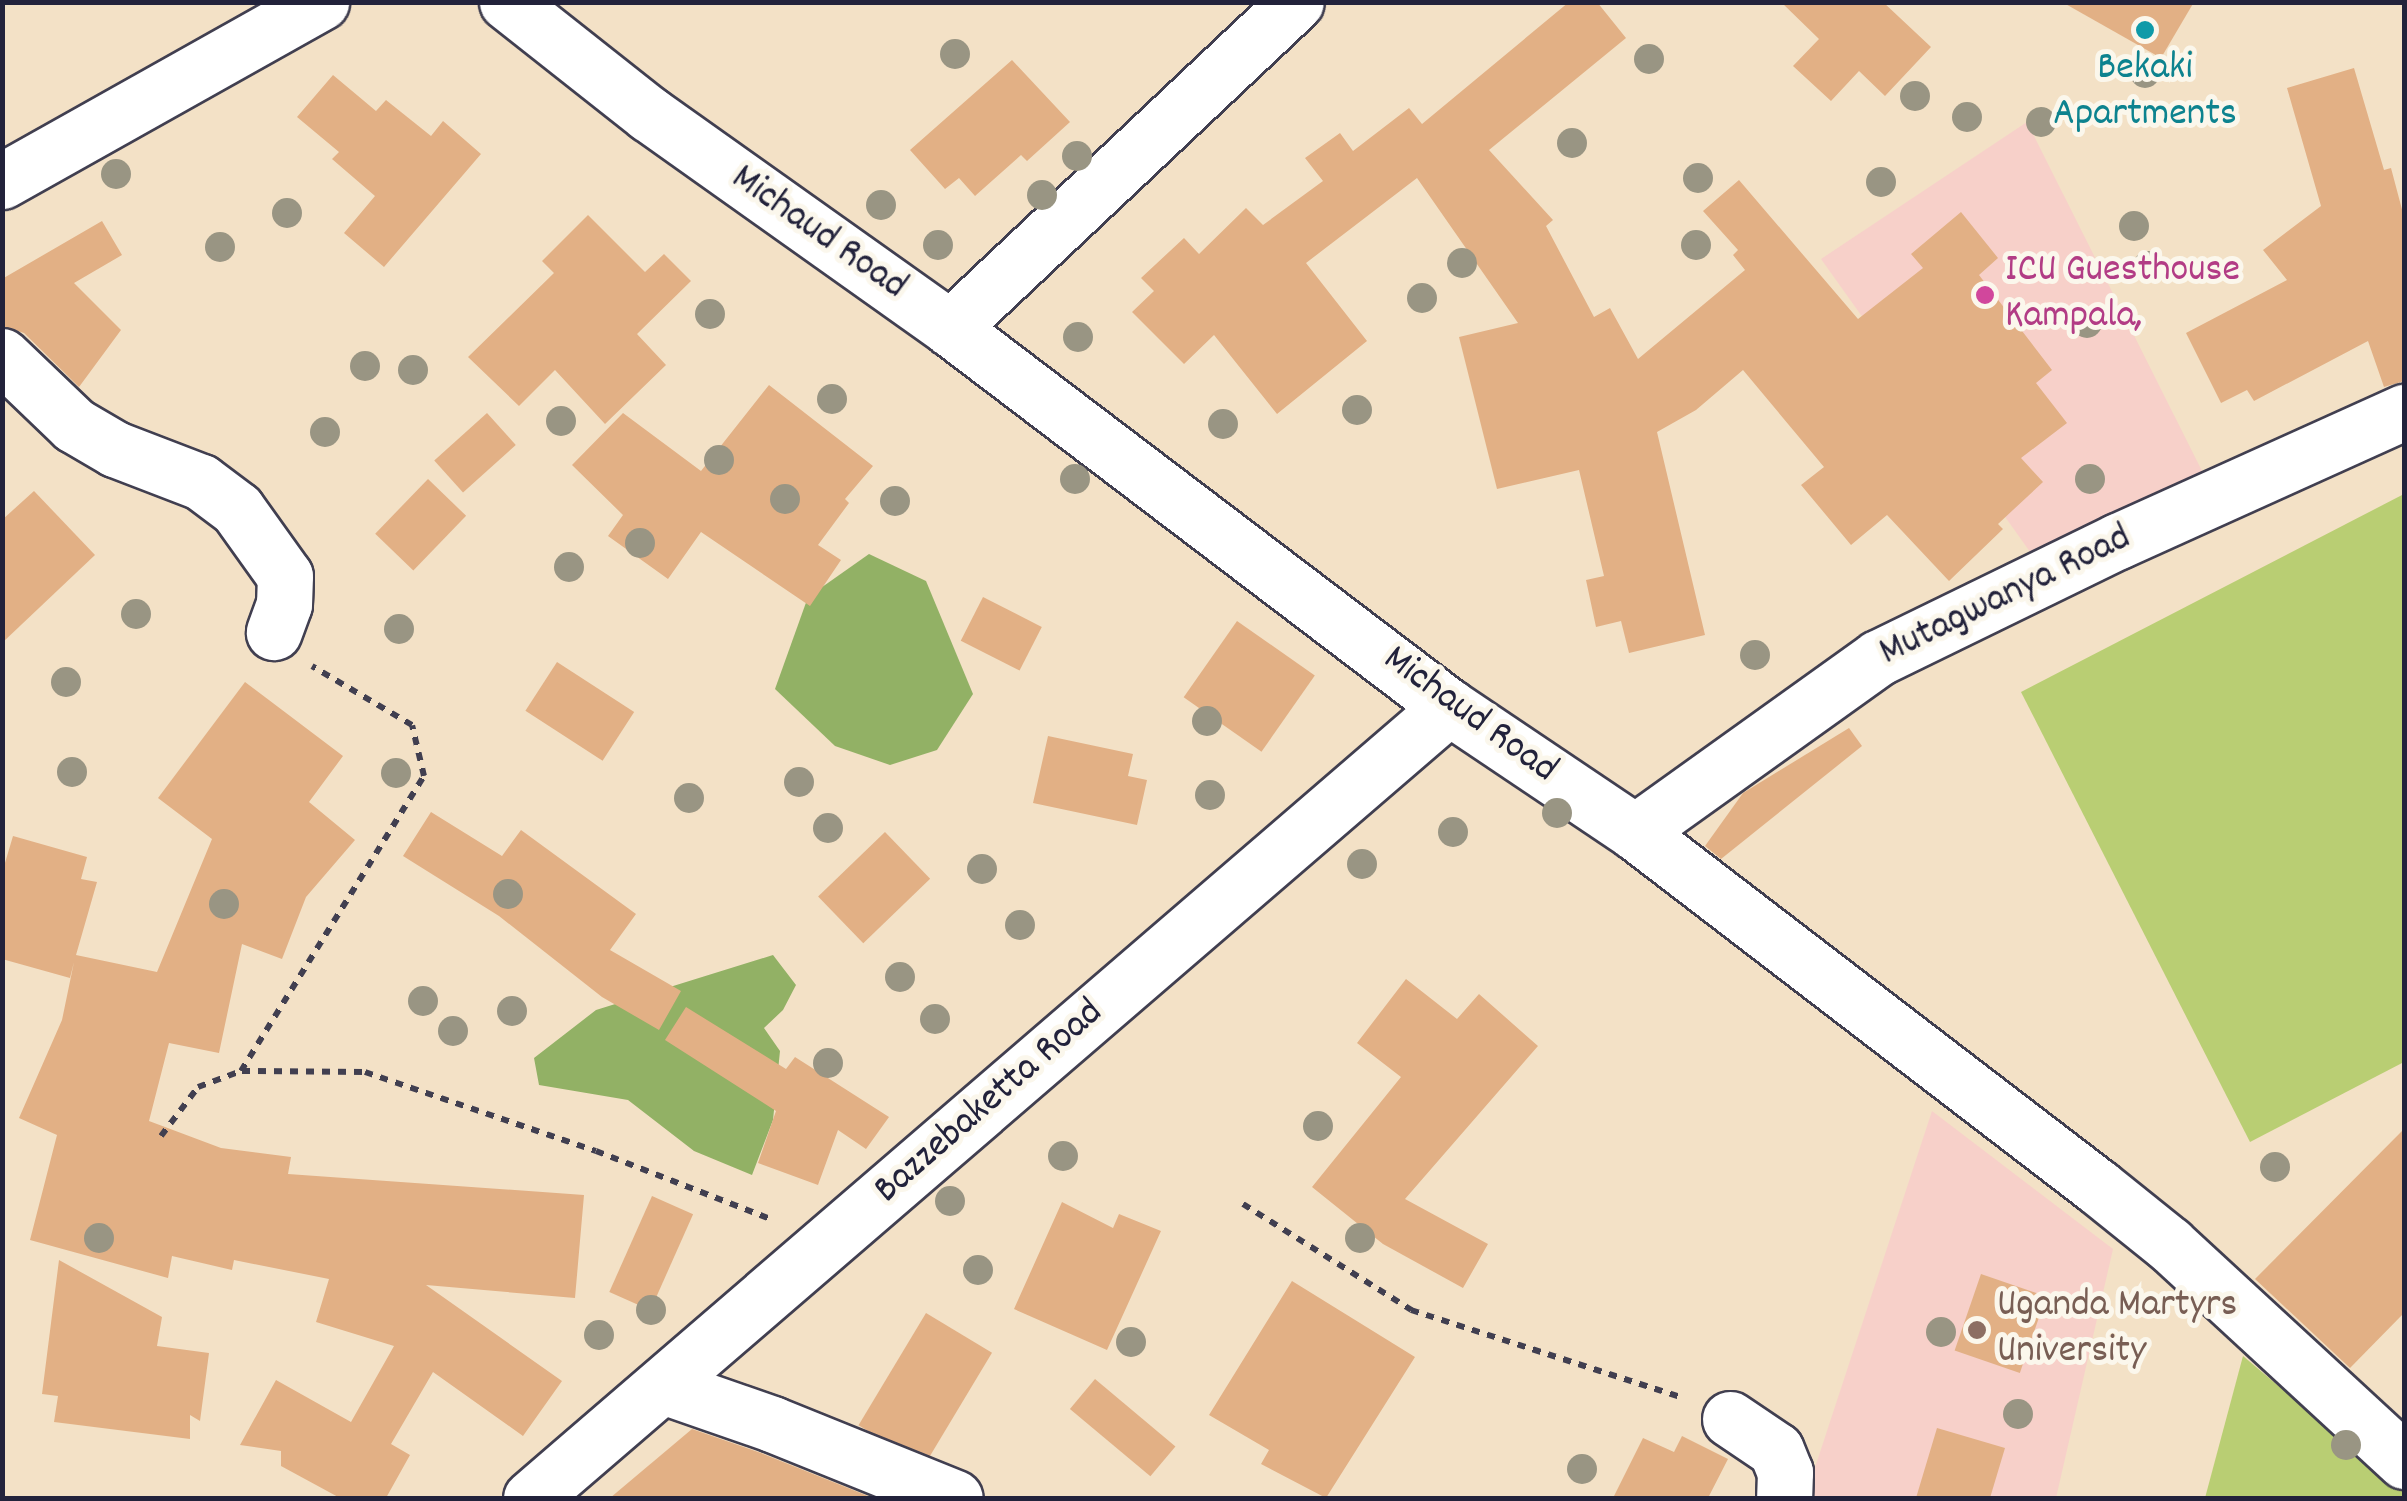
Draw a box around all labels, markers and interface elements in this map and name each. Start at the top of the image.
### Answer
marker: Bekaki Apartments [2134,19,2156,41]
place label: Bekaki Apartments [2053,46,2237,140]
street label: Michaud Road [721,156,915,312]
place label: ICU Guesthouse Kampala, [2005,248,2240,342]
marker: ICU Guesthouse Kampala, [1974,284,1996,306]
street label: Mutagwanya Road [1873,515,2139,679]
street label: Michaud Road [1372,637,1566,795]
street label: Bazzebaketta Road [866,990,1114,1216]
place label: Uganda Martyrs University [1997,1283,2237,1377]
marker: Uganda Martyrs University [1966,1319,1988,1341]

